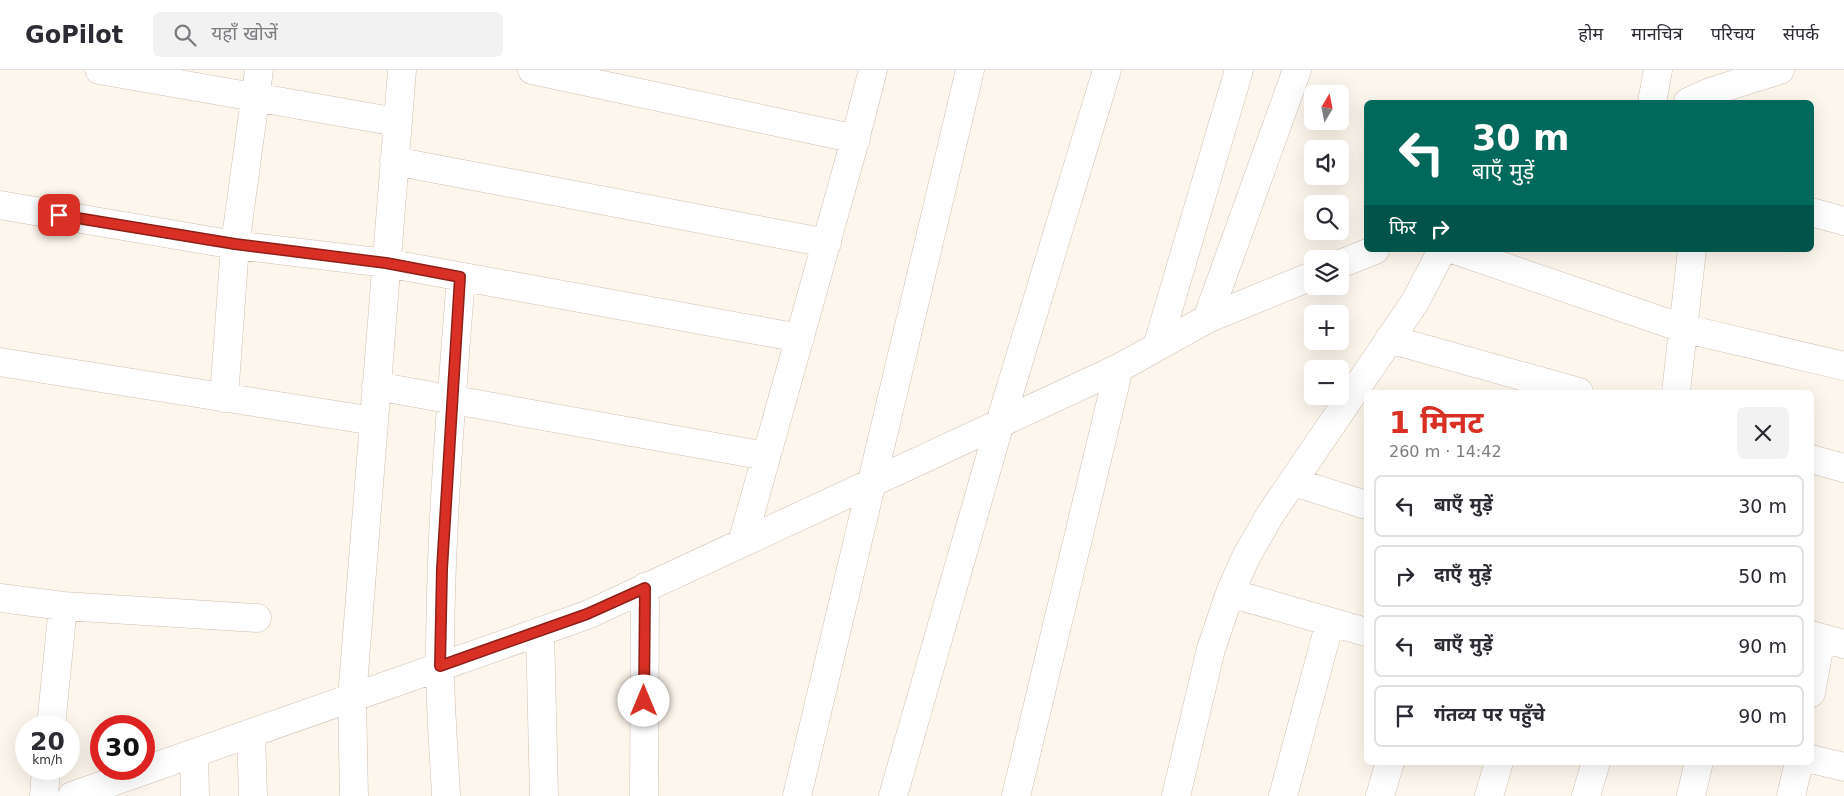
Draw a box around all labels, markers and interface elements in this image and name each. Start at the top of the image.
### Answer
search box [153,12,503,57]
text: GoPilot [25,21,123,49]
icon: search [171,21,199,49]
text: यहाँ खोजें [211,22,278,44]
text: होम [1578,23,1603,44]
text: मानचित्र [1631,23,1683,44]
text: परिचय [1711,23,1755,44]
text: संपर्क [1783,23,1819,44]
north arrow [1304,85,1349,130]
map controls [1304,85,1349,405]
text: 30 m [1472,118,1569,158]
icon: left [1389,120,1454,185]
button: sound [1304,140,1349,185]
text: बाएँ मुड़ें [1472,159,1534,184]
pin [38,194,80,236]
button: search [1304,195,1349,240]
icon: arrive [45,201,73,229]
icon: right [1426,215,1454,243]
text: फिर [1389,216,1416,238]
button: layers [1304,250,1349,295]
button: + [1304,305,1349,350]
button: − [1304,360,1349,405]
text: 1 मिनट [1389,405,1483,440]
button: close [1737,407,1789,459]
text: 260 m · 14:42 [1389,442,1502,461]
icon: left [1391,492,1419,520]
text: बाएँ मुड़ें [1434,493,1493,515]
text: 30 m [1738,495,1787,517]
icon: right [1391,562,1419,590]
text: दाएँ मुड़ें [1434,563,1492,585]
text: 50 m [1738,565,1787,587]
icon: left [1391,632,1419,660]
text: बाएँ मुड़ें [1434,633,1493,655]
text: 90 m [1738,635,1787,657]
position arrow [617,674,669,726]
icon: arrive [1391,702,1419,730]
text: गंतव्य पर पहुँचे [1434,703,1545,725]
text: 90 m [1738,705,1787,727]
speed limit sign: 30 [90,715,155,780]
text: 20 [30,727,65,756]
text: km/h [32,753,63,767]

